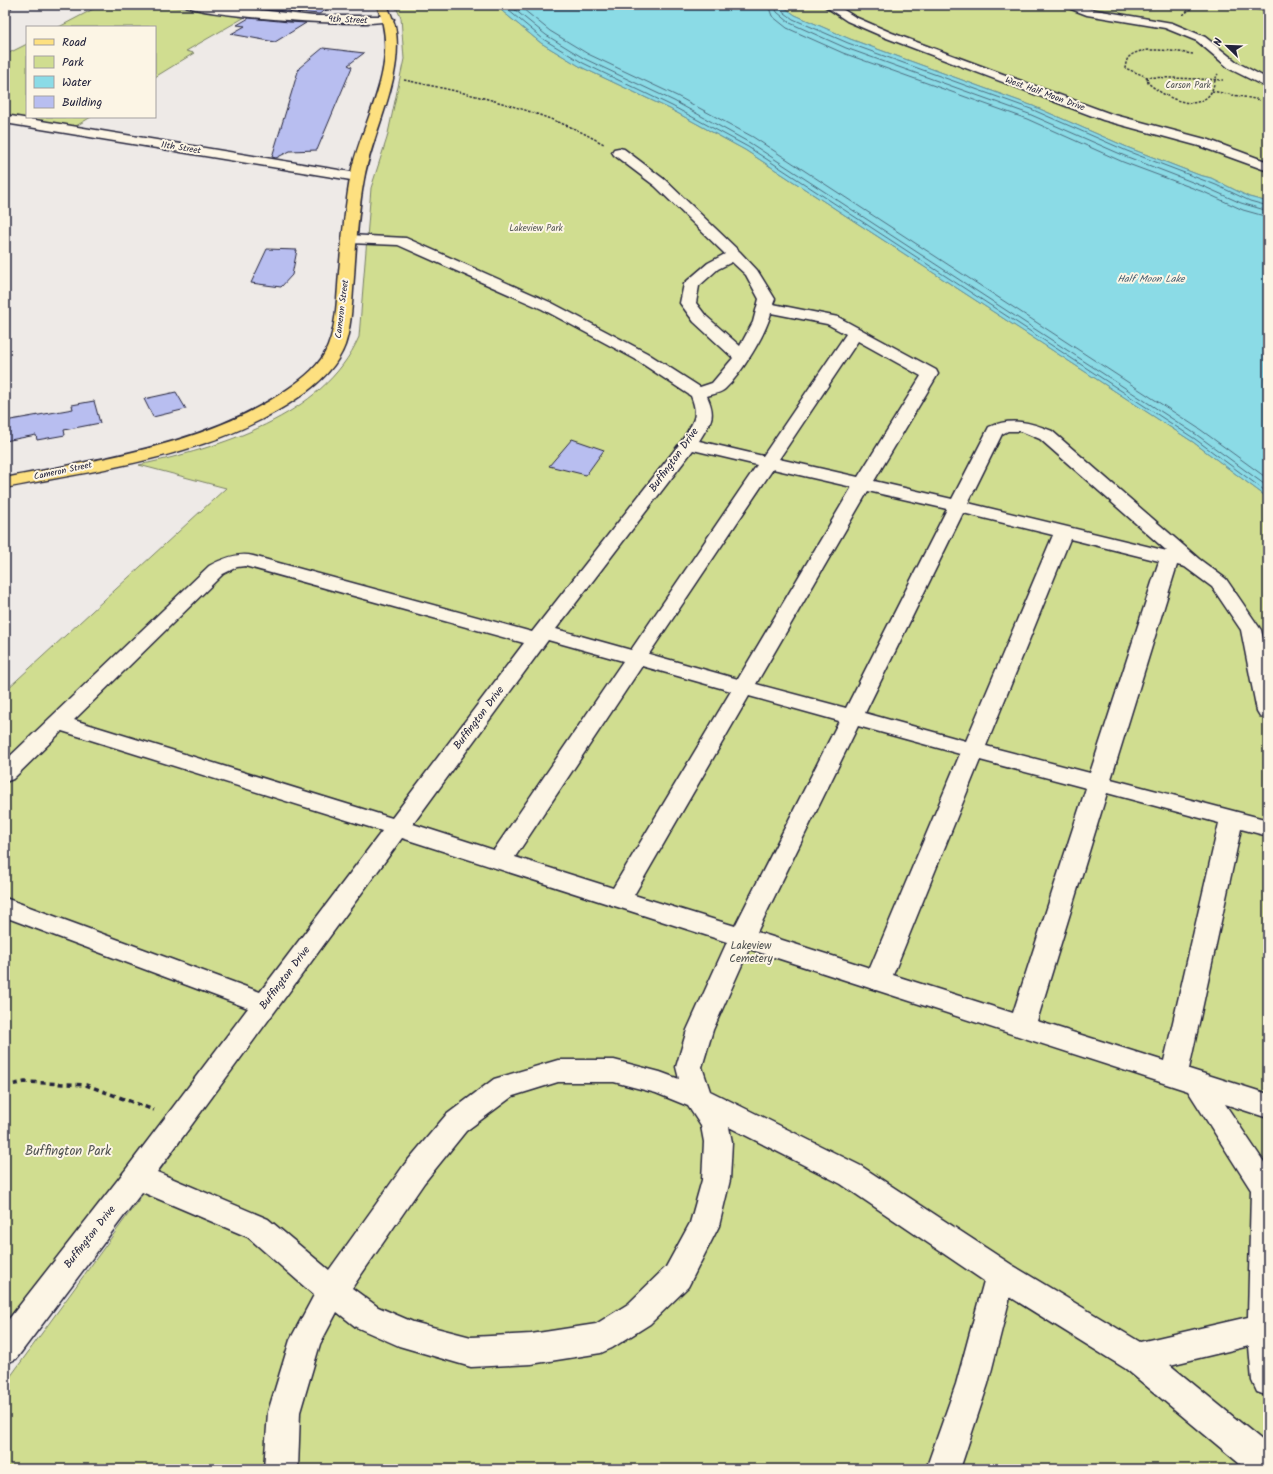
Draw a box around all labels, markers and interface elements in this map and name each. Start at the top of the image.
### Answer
street label: 9th Street [328,12,368,28]
legend [26,26,156,118]
north arrow [1207,26,1247,66]
text: Road [62,33,87,52]
text: N [1209,36,1228,49]
text: Park [62,53,84,72]
text: Water [62,73,92,92]
street label: West Half Moon Drive [1003,73,1087,115]
park label: Carson Park [1165,78,1211,93]
text: Building [62,93,102,112]
street label: 11th Street [160,137,203,159]
park label: Lakeview Park [509,221,563,236]
water label: Half Moon Lake [1117,271,1186,287]
street label: Cameron Street [331,278,353,339]
street label: Buffington Drive [644,424,704,496]
street label: Cameron Street [33,457,94,484]
street label: Buffington Drive [449,682,509,754]
park label: Lakeview Cemetery [729,937,773,968]
street label: Buffington Drive [255,942,315,1014]
park label: Buffington Park [25,1141,112,1162]
street label: Buffington Drive [60,1202,120,1272]

